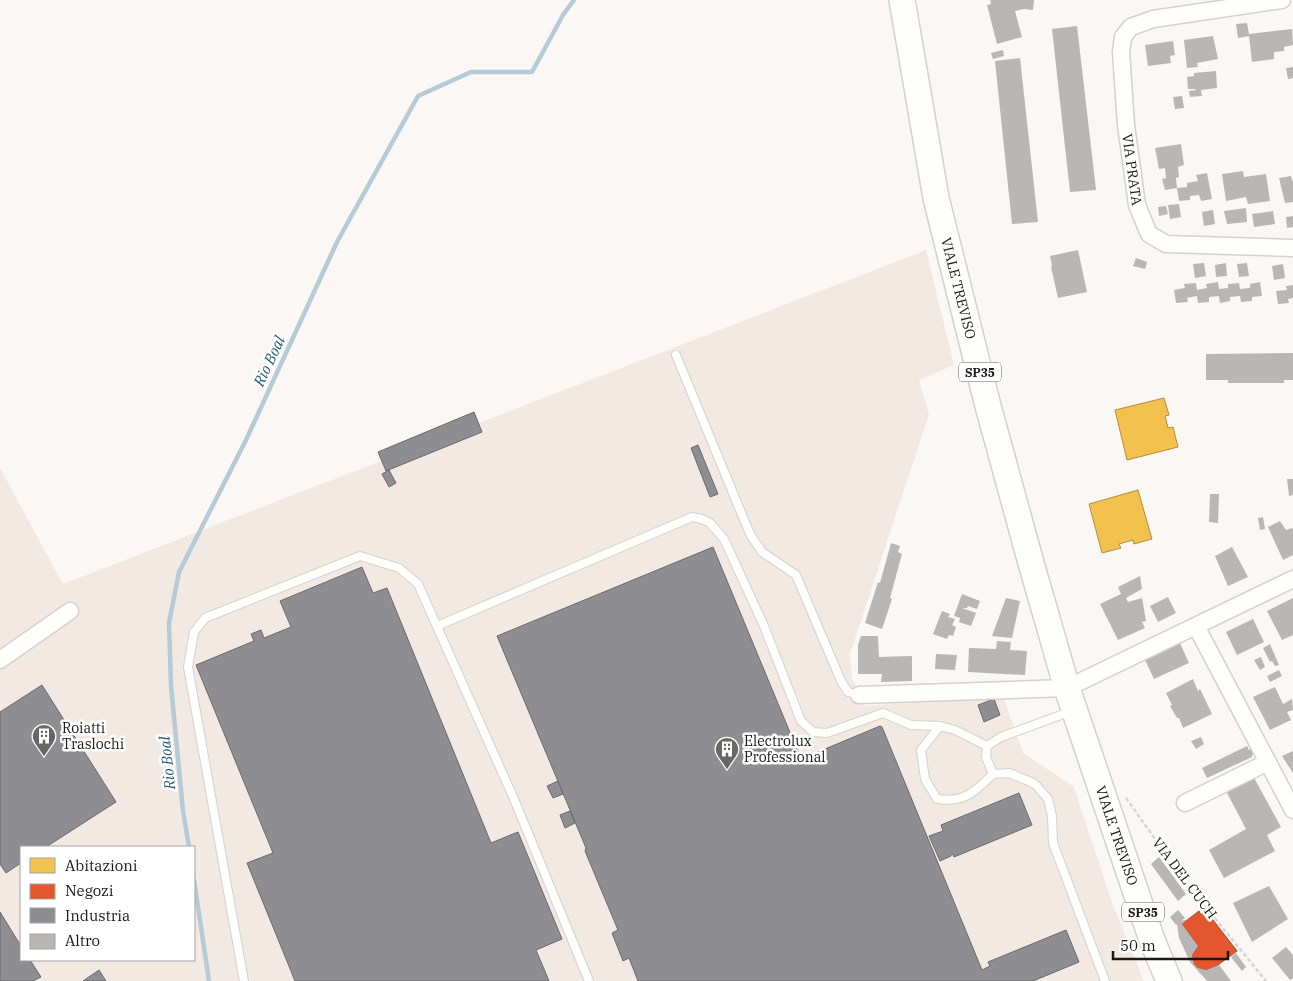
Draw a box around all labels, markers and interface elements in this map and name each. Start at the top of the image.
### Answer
street label: VIA PRATA [1118,133,1146,207]
street label: VIALE TREVISO [937,236,980,341]
water label: Rio Boal [249,332,289,390]
road number: SP35 [959,362,1001,382]
place label: Roiatti Traslochi [62,719,124,753]
building icon: Roiatti Traslochi [31,723,57,757]
place label: Electrolux Professional [744,732,826,766]
water label: Rio Boal [155,735,179,792]
building icon: Electrolux Professional [714,736,740,770]
street label: VIALE TREVISO [1092,783,1142,888]
street label: VIA DEL CUCH [1149,834,1221,922]
legend [20,846,195,961]
text: Abitazioni [65,856,138,875]
text: Negozi [65,881,114,900]
road number: SP35 [1122,902,1164,922]
text: Industria [65,906,130,925]
scale bar [1113,928,1228,960]
text: Altro [65,931,100,950]
text: 50 m [1120,936,1156,955]

